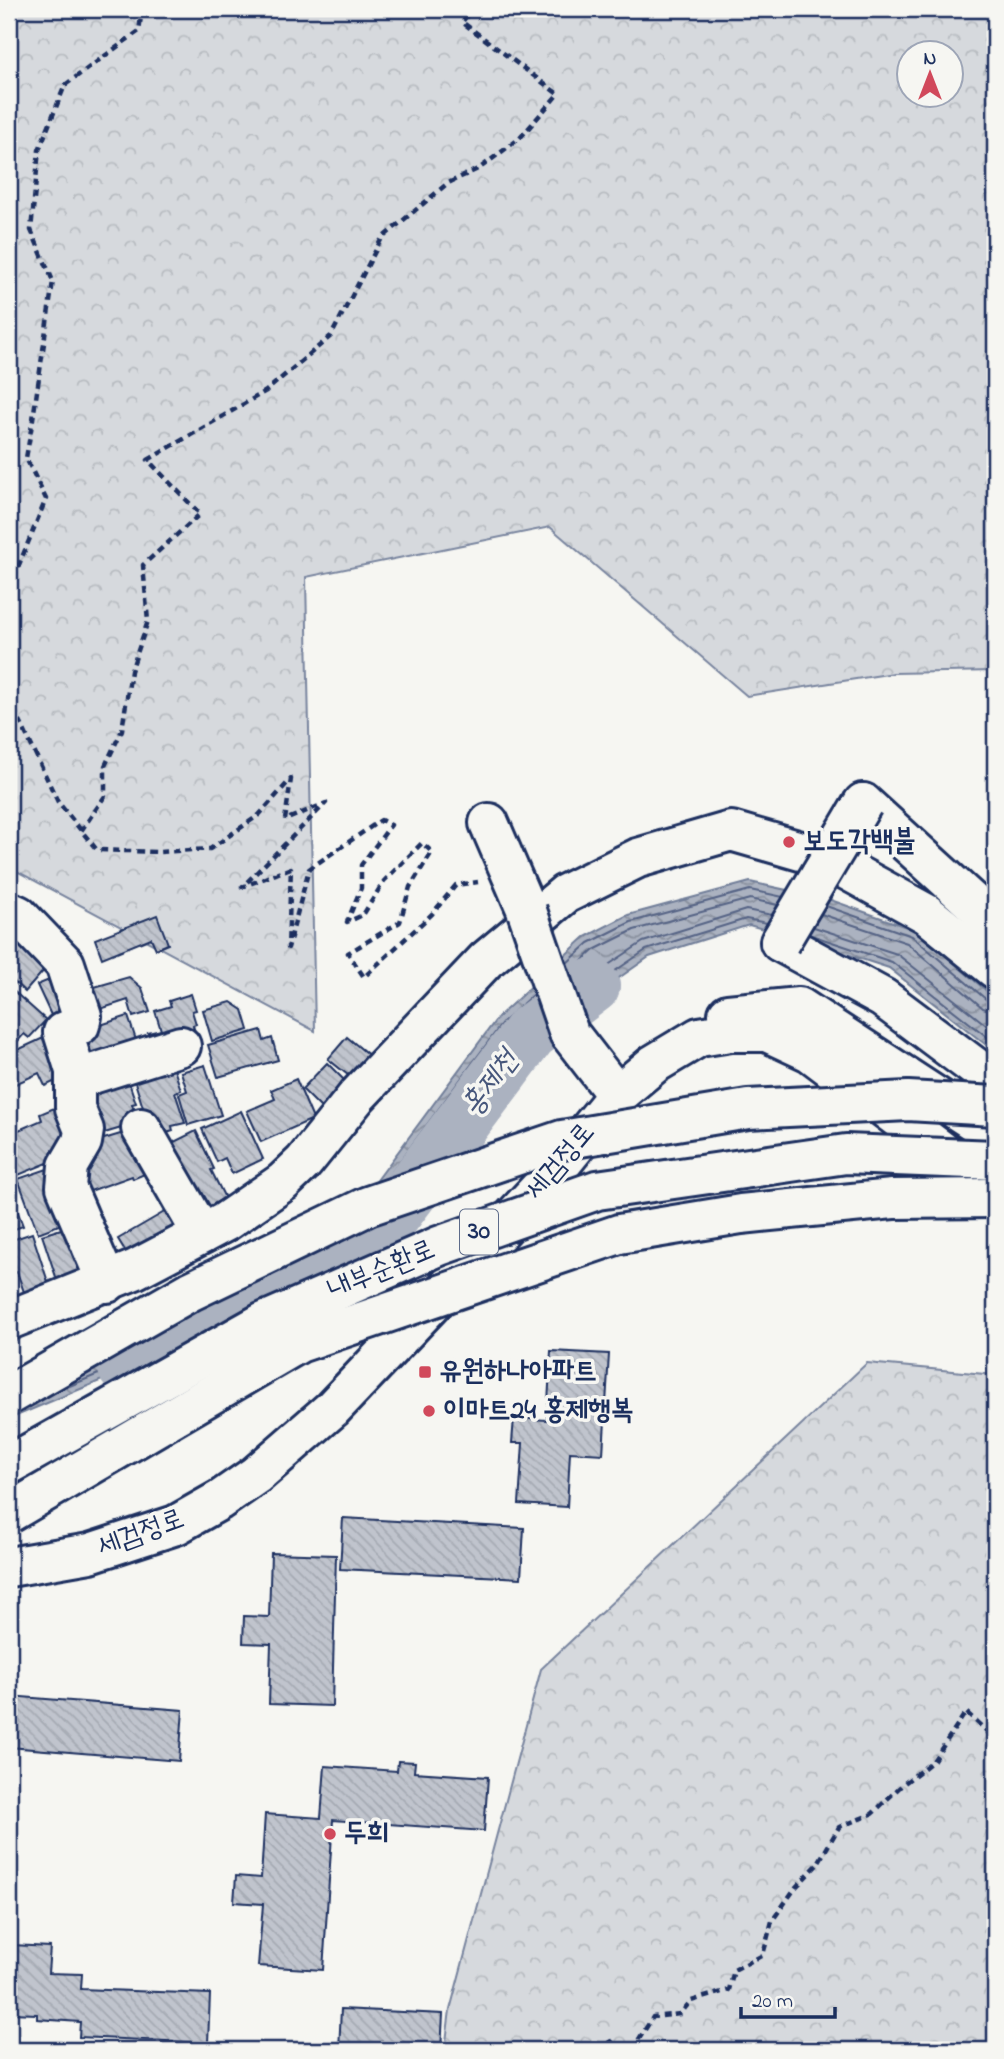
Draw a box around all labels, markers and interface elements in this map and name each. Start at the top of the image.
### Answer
north arrow [895,38,965,108]
text: N [924,46,937,73]
place label: 보도각백불 [803,822,916,863]
marker: 보도각백불 [781,834,797,850]
water label: 홍제천 [452,1040,532,1126]
street label: 세검정로 [516,1114,606,1210]
road number: 30 [460,1210,498,1254]
street label: 내부순환로 [322,1230,442,1312]
place label: 유원하나아파트 [439,1352,597,1393]
marker: 유원하나아파트 [417,1364,433,1380]
place label: 이마트24 홍제행복 [443,1391,633,1432]
marker: 이마트24 홍제행복 [421,1403,437,1419]
street label: 세검정로 [92,1499,190,1569]
place label: 두희 [344,1814,389,1855]
marker: 두희 [322,1826,338,1842]
scale bar [741,1975,836,2019]
text: 20 m [752,1987,793,2017]

